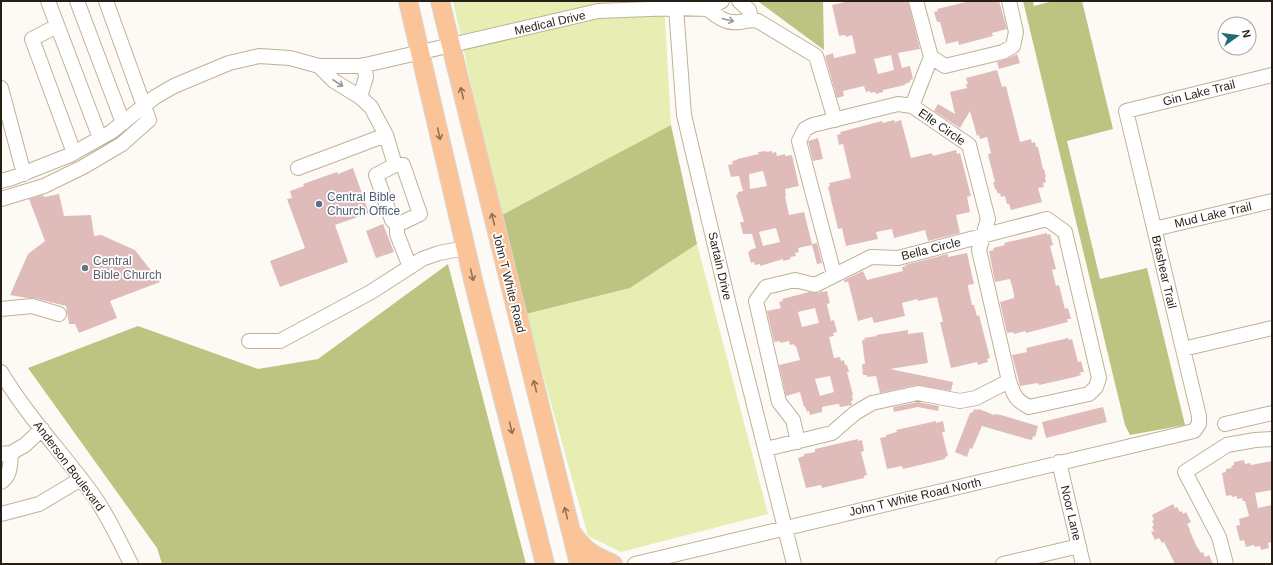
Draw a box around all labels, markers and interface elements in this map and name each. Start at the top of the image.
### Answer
street label: Medical Drive [513,8,587,38]
north arrow [1217,16,1257,56]
one-way arrow [721,17,734,25]
text: N [1240,28,1253,39]
street label: Gin Lake Trail [1161,77,1237,109]
one-way arrow [332,80,344,88]
one-way arrow [458,87,466,100]
street label: Elle Circle [916,106,968,148]
one-way arrow [436,128,444,141]
place label: Central Bible Church Office [327,190,400,218]
marker: Central Bible Church Office [314,199,324,209]
street label: Mud Lake Trail [1173,199,1253,231]
one-way arrow [489,213,497,226]
street label: Sartain Drive [705,231,735,302]
street label: John T White Road [490,232,528,334]
street label: Brashear Trail [1149,234,1179,310]
street label: Bella Circle [900,235,962,263]
place label: Central Bible Church [93,254,162,282]
marker: Central Bible Church [80,263,90,273]
one-way arrow [469,268,477,281]
one-way arrow [530,380,538,393]
street label: Anderson Boulevard [31,418,107,514]
one-way arrow [508,421,515,434]
street label: John T White Road North [848,475,982,519]
street label: Noor Lane [1058,484,1084,542]
one-way arrow [562,506,569,519]

